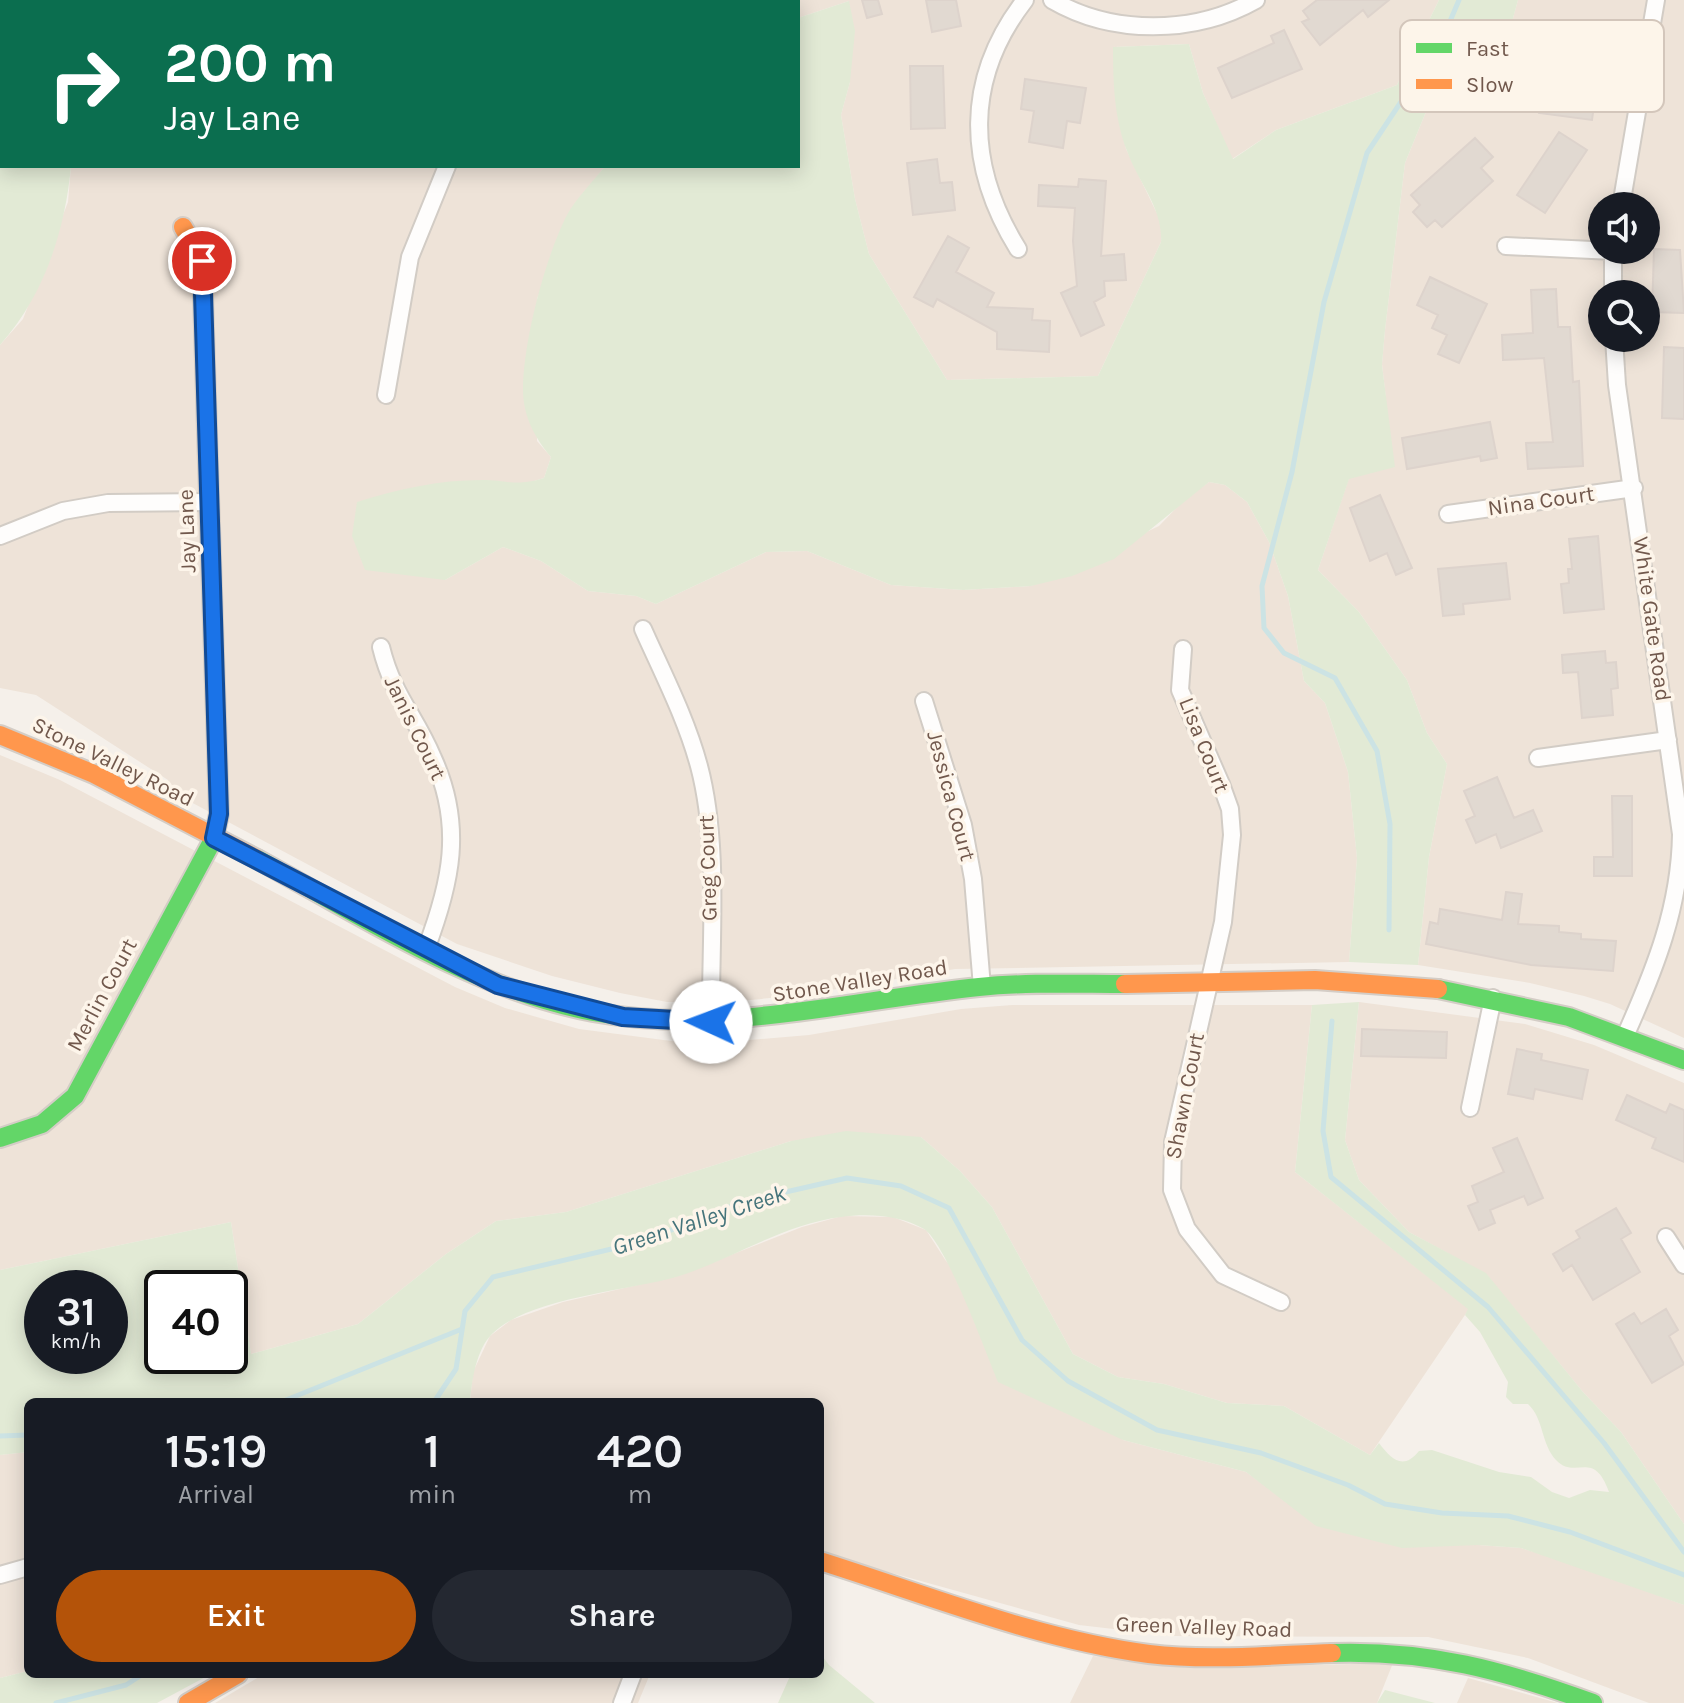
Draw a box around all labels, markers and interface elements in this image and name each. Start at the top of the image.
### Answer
legend [1400,20,1664,112]
text: 200 m [164,30,336,95]
icon: right [32,32,136,136]
text: Fast [1466,36,1509,62]
text: Slow [1466,72,1513,98]
text: Jay Lane [164,97,301,139]
map controls [1588,192,1660,352]
button: sound [1588,192,1660,264]
pin [168,227,236,295]
icon: arrive [180,239,224,283]
button: search [1588,280,1660,352]
street label: Nina Court [1486,481,1596,521]
street label: Jay Lane [173,489,201,573]
street label: White Gate Road [1628,535,1676,703]
street label: Janis Court [379,672,451,784]
street label: Lisa Court [1173,693,1235,797]
street label: Stone Valley Road [28,712,198,812]
street label: Jessica Court [921,728,981,864]
street label: Greg Court [693,815,723,921]
street label: Merlin Court [61,934,143,1056]
street label: Stone Valley Road [771,954,949,1008]
position arrow [669,980,753,1064]
street label: Shawn Court [1160,1031,1210,1161]
water label: Green Valley Creek [609,1179,790,1261]
speed limit sign: 40 [144,1270,248,1374]
text: 31 [56,1288,96,1335]
text: km/h [51,1330,101,1353]
text: 15:19 [165,1423,267,1479]
text: 1 [424,1423,440,1479]
text: 420 [597,1423,683,1479]
text: Arrival [178,1479,254,1510]
text: min [408,1479,456,1510]
text: m [628,1479,652,1510]
button: Exit [56,1570,416,1662]
button: Share [432,1570,792,1662]
street label: Green Valley Road [1115,1611,1293,1643]

